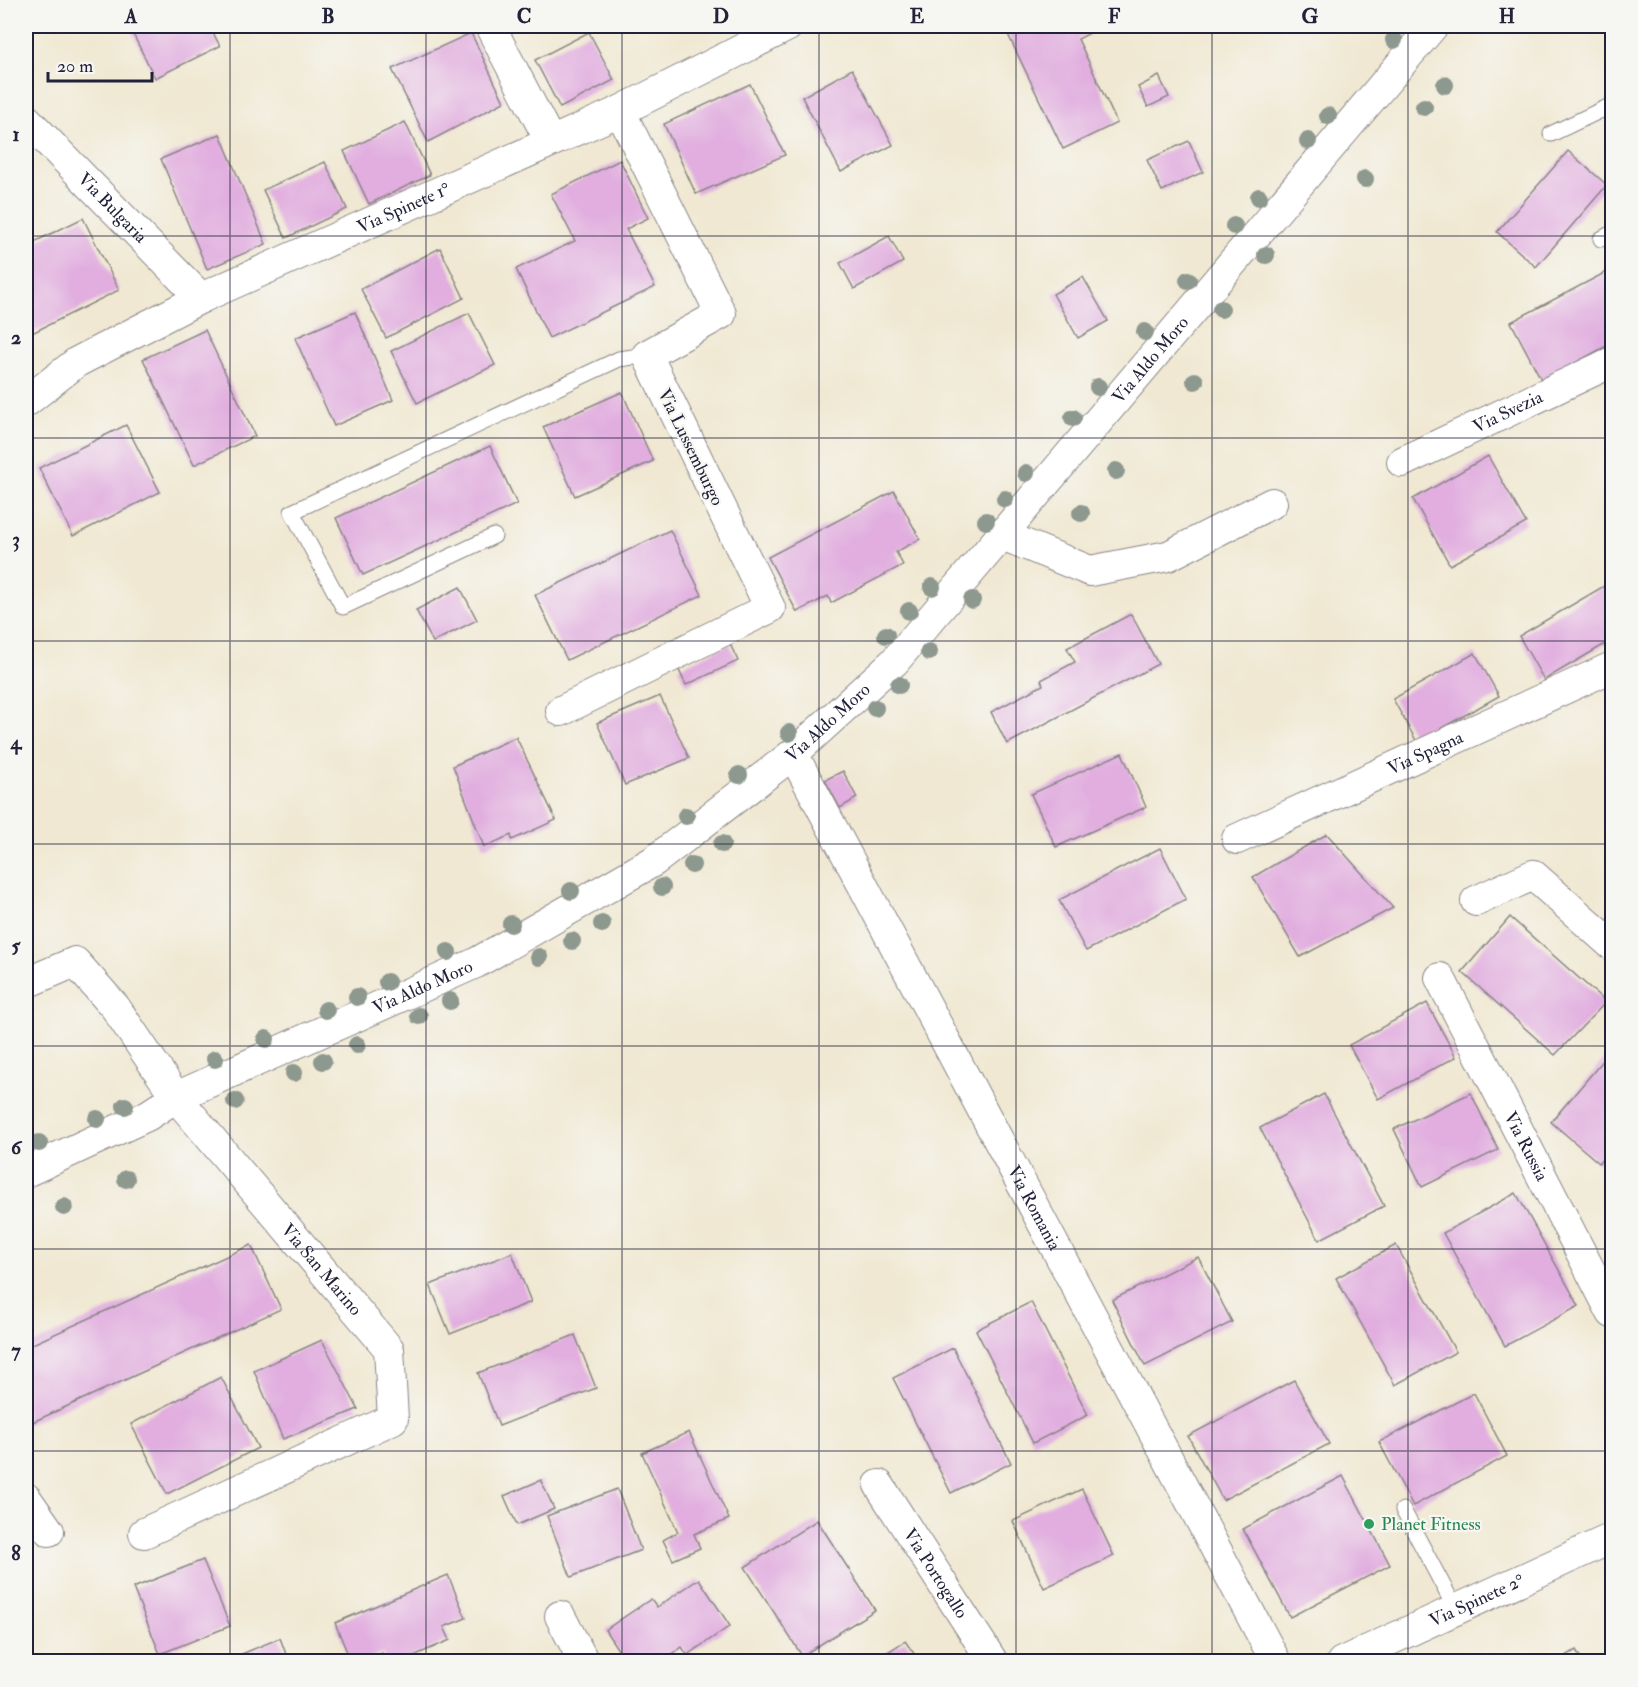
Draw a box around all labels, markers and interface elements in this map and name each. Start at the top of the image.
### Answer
text: A [124,4,138,29]
text: B [321,4,335,29]
text: C [517,4,531,29]
text: D [713,4,729,29]
text: E [910,4,925,29]
text: F [1108,4,1121,29]
text: G [1302,4,1319,29]
text: H [1499,4,1515,29]
scale bar [48,45,152,83]
text: 20 m [57,55,93,78]
text: 1 [12,122,20,147]
street label: Via Bulgaria [73,168,152,249]
street label: Via Spinete 1° [354,177,454,239]
street label: Via Aldo Moro [1107,312,1194,408]
text: 2 [11,325,21,350]
street label: Via Lussemburgo [652,385,729,510]
street label: Via Svezia [1469,385,1547,439]
text: 3 [12,527,20,552]
street label: Via Aldo Moro [781,678,876,768]
street label: Via Spagna [1384,726,1467,780]
text: 4 [10,730,23,755]
text: 5 [12,933,22,958]
street label: Via Aldo Moro [369,955,477,1020]
street label: Via Russia [1498,1108,1554,1186]
text: 6 [11,1135,23,1160]
street label: Via Romania [1002,1162,1066,1255]
street label: Via San Marino [276,1219,367,1321]
text: 7 [11,1338,21,1363]
place label: Planet Fitness [1381,1513,1481,1536]
marker: Planet Fitness [1362,1517,1376,1531]
street label: Via Portogallo [898,1524,973,1623]
text: 8 [11,1541,21,1566]
street label: Via Spinete 2° [1426,1569,1528,1632]

